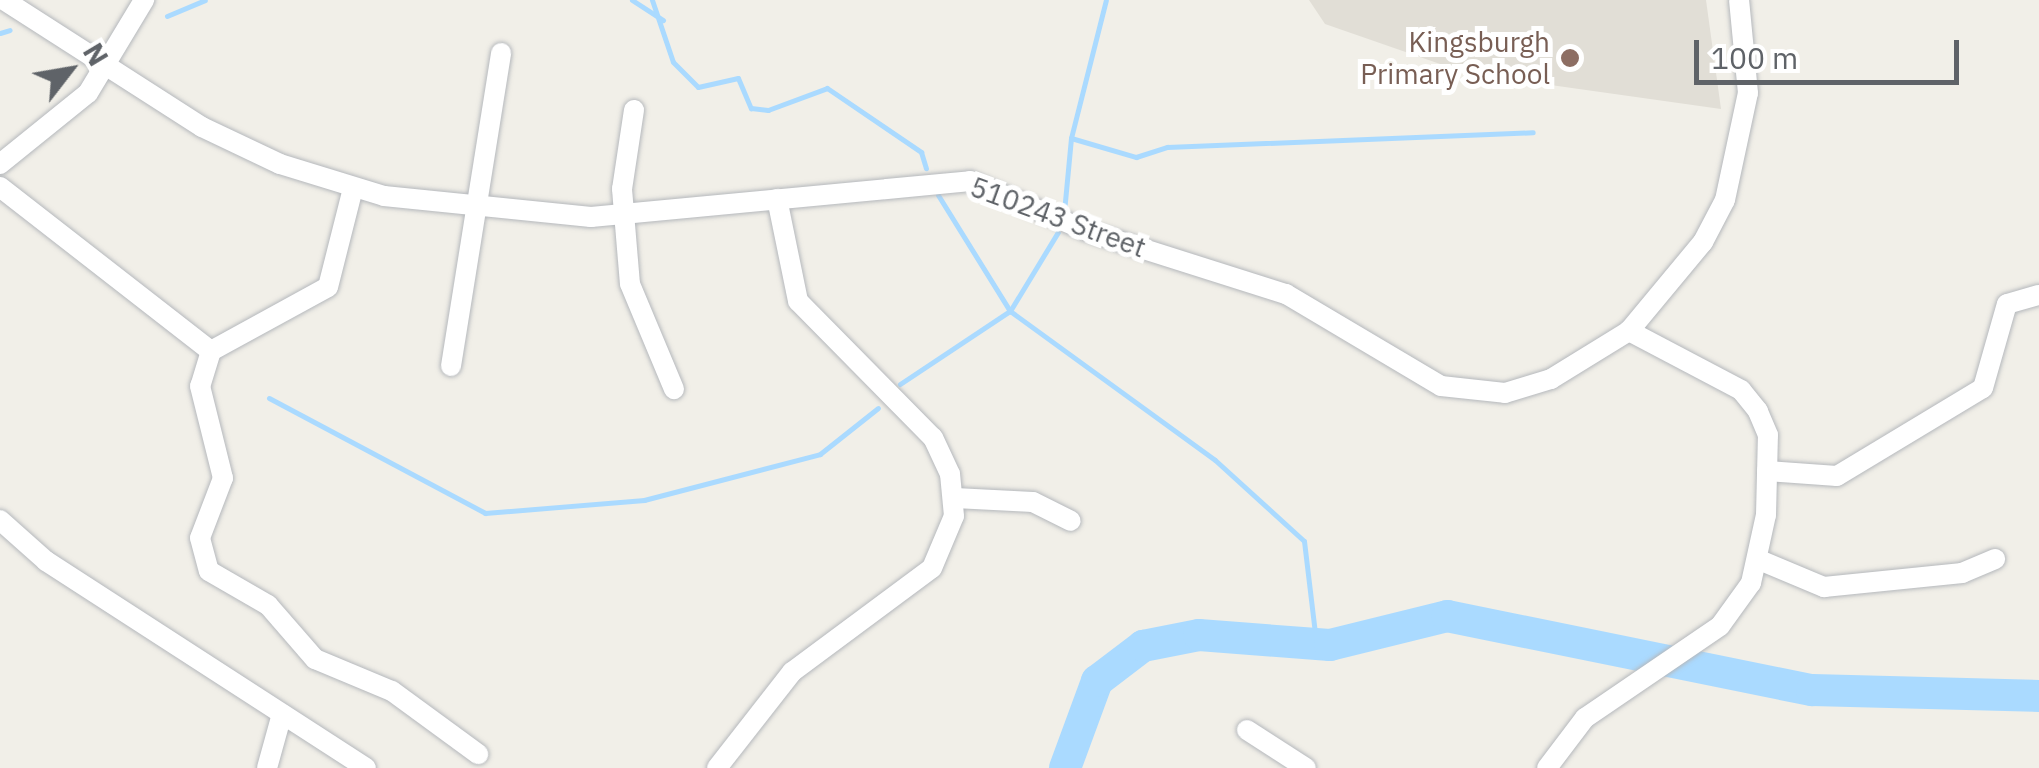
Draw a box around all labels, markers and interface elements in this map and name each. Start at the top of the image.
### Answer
north arrow [20,20,120,120]
scale bar [1699,20,1964,82]
place label: Kingsburgh Primary School [1360,25,1550,91]
text: N [75,36,117,73]
text: 100 m [1711,38,1798,77]
marker: Kingsburgh Primary School [1559,47,1581,69]
street label: 510243 Street [966,170,1150,264]

